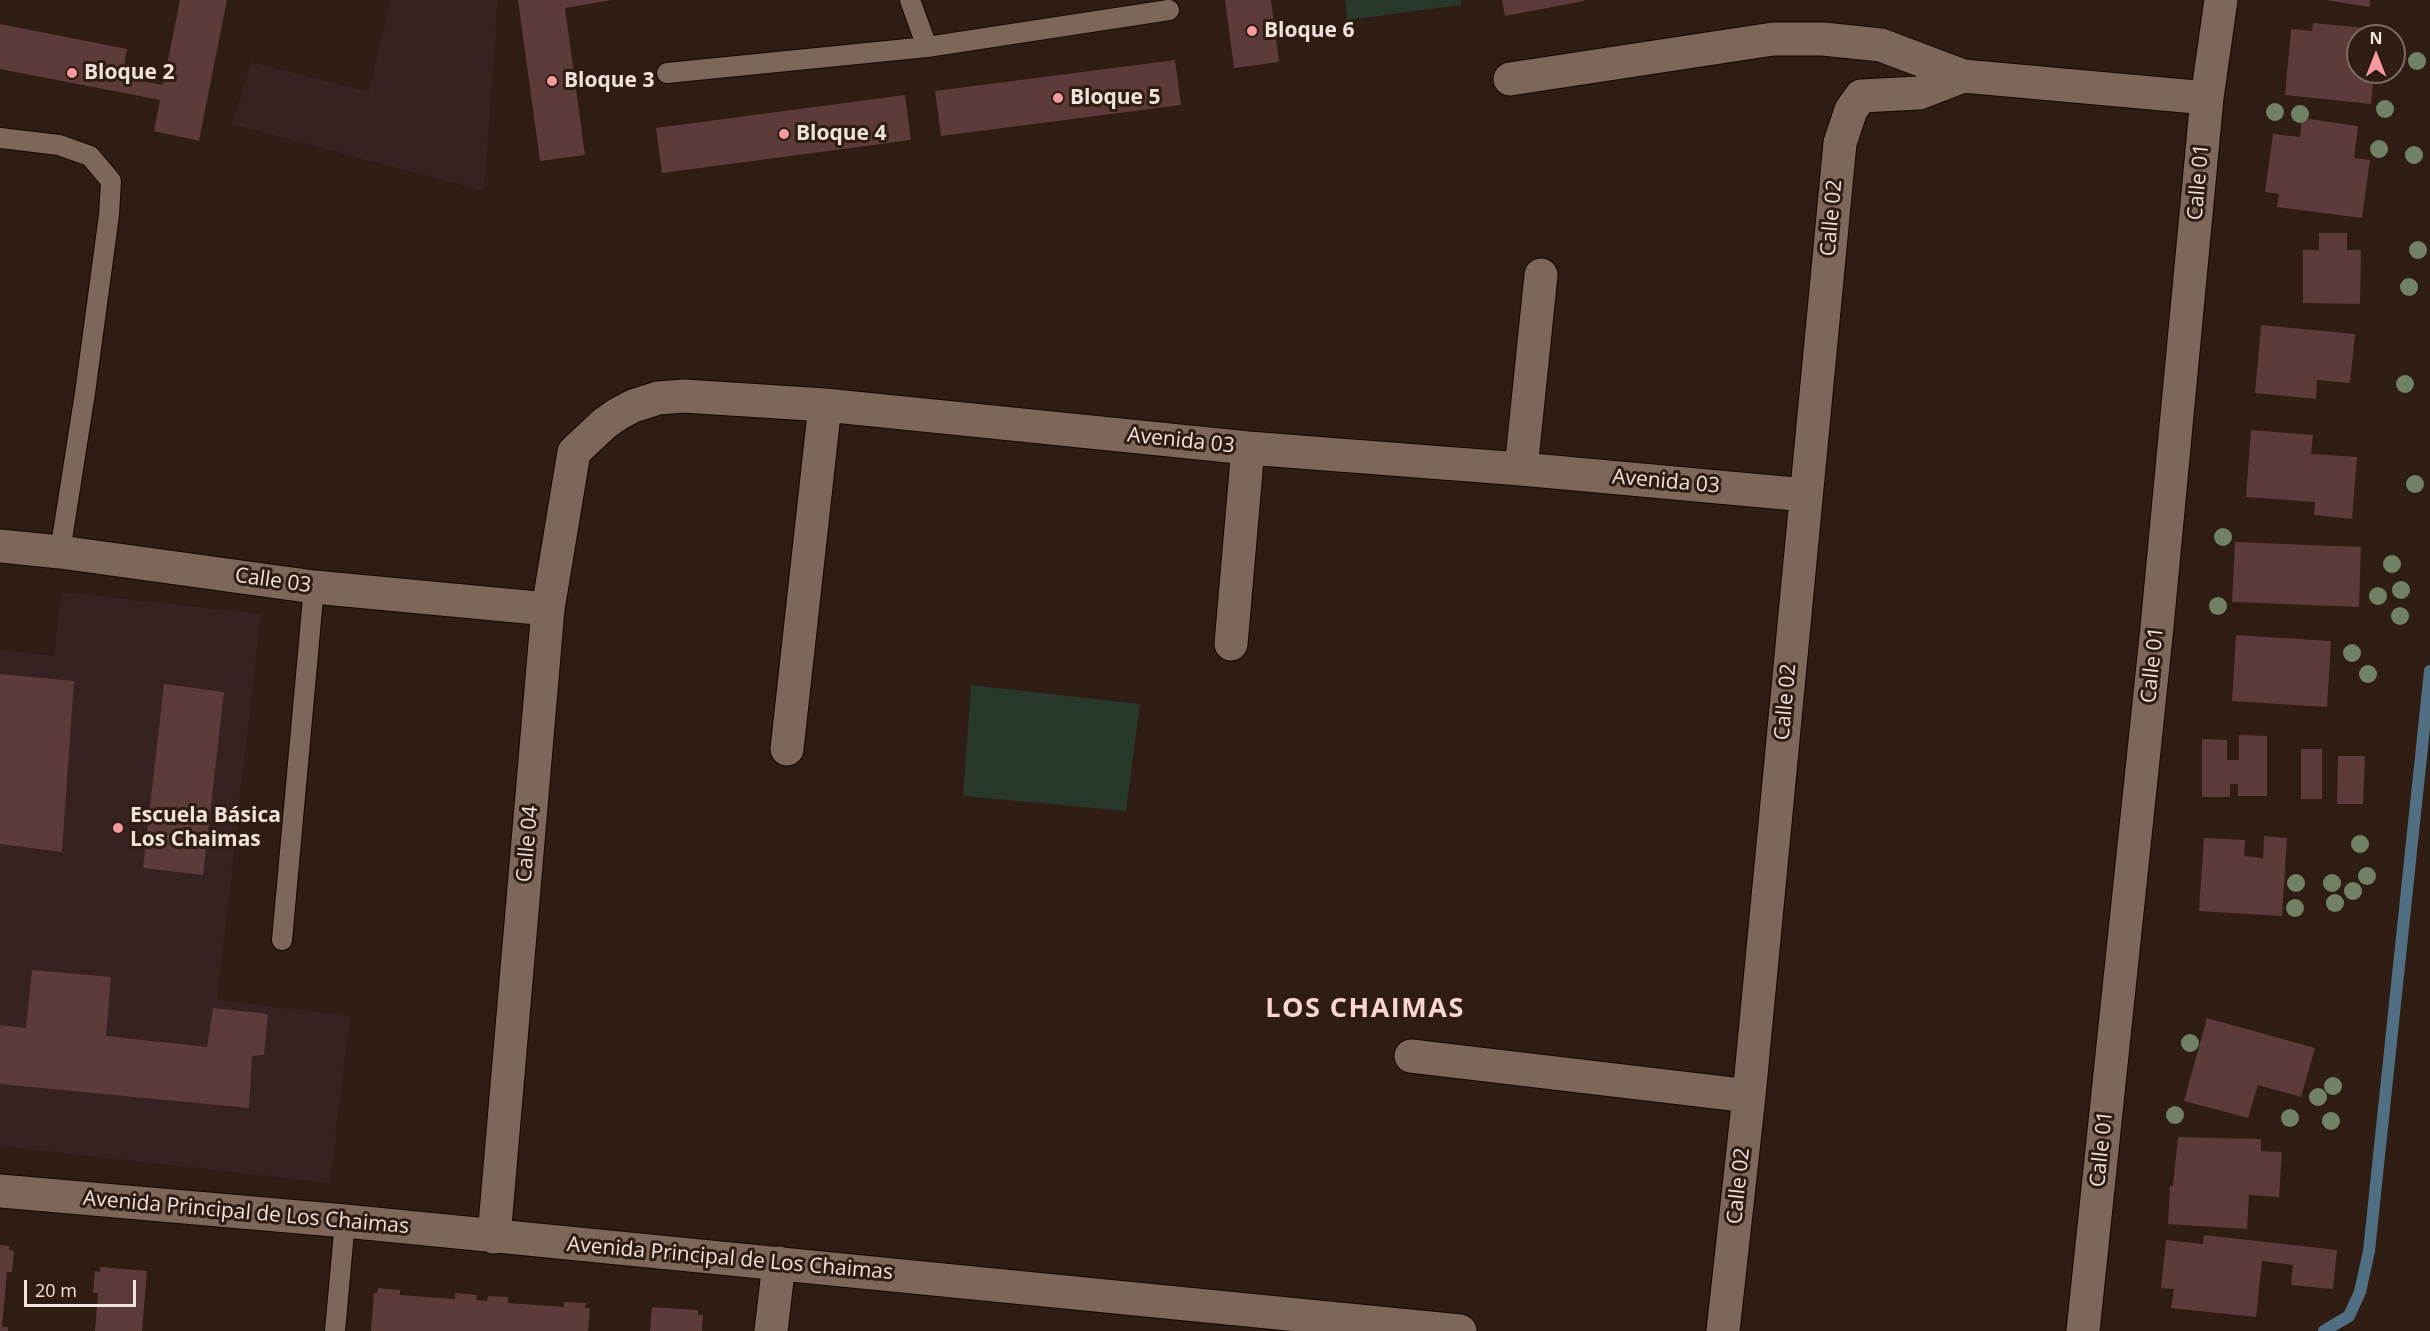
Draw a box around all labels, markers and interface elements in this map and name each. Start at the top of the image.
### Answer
place label: Bloque 6 [1264,18,1354,44]
marker: Bloque 6 [1245,24,1259,38]
north arrow [2346,24,2406,84]
text: N [2369,27,2383,49]
place label: Bloque 2 [84,60,174,86]
marker: Bloque 2 [65,66,79,80]
place label: Bloque 3 [564,68,654,94]
marker: Bloque 3 [545,74,559,88]
place label: Bloque 5 [1070,85,1160,111]
marker: Bloque 5 [1051,91,1065,105]
place label: Bloque 4 [796,121,886,147]
marker: Bloque 4 [777,127,791,141]
street label: Calle 01 [2183,143,2215,221]
street label: Calle 02 [1816,179,1848,257]
street label: Avenida 03 [1126,423,1236,459]
street label: Avenida 03 [1611,465,1721,499]
street label: Calle 03 [233,563,313,599]
street label: Calle 01 [2136,626,2170,704]
street label: Calle 02 [1770,663,1802,741]
place label: Escuela Básica Los Chaimas [130,803,281,853]
street label: Calle 04 [512,805,544,883]
marker: Escuela Básica Los Chaimas [111,821,125,835]
district label: LOS CHAIMAS [1265,993,1465,1025]
street label: Calle 01 [2085,1110,2119,1188]
street label: Calle 02 [1722,1147,1756,1225]
street label: Avenida Principal de Los Chaimas [82,1186,410,1240]
street label: Avenida Principal de Los Chaimas [566,1232,894,1286]
scale bar [27,1268,140,1306]
text: 20 m [35,1278,77,1302]

